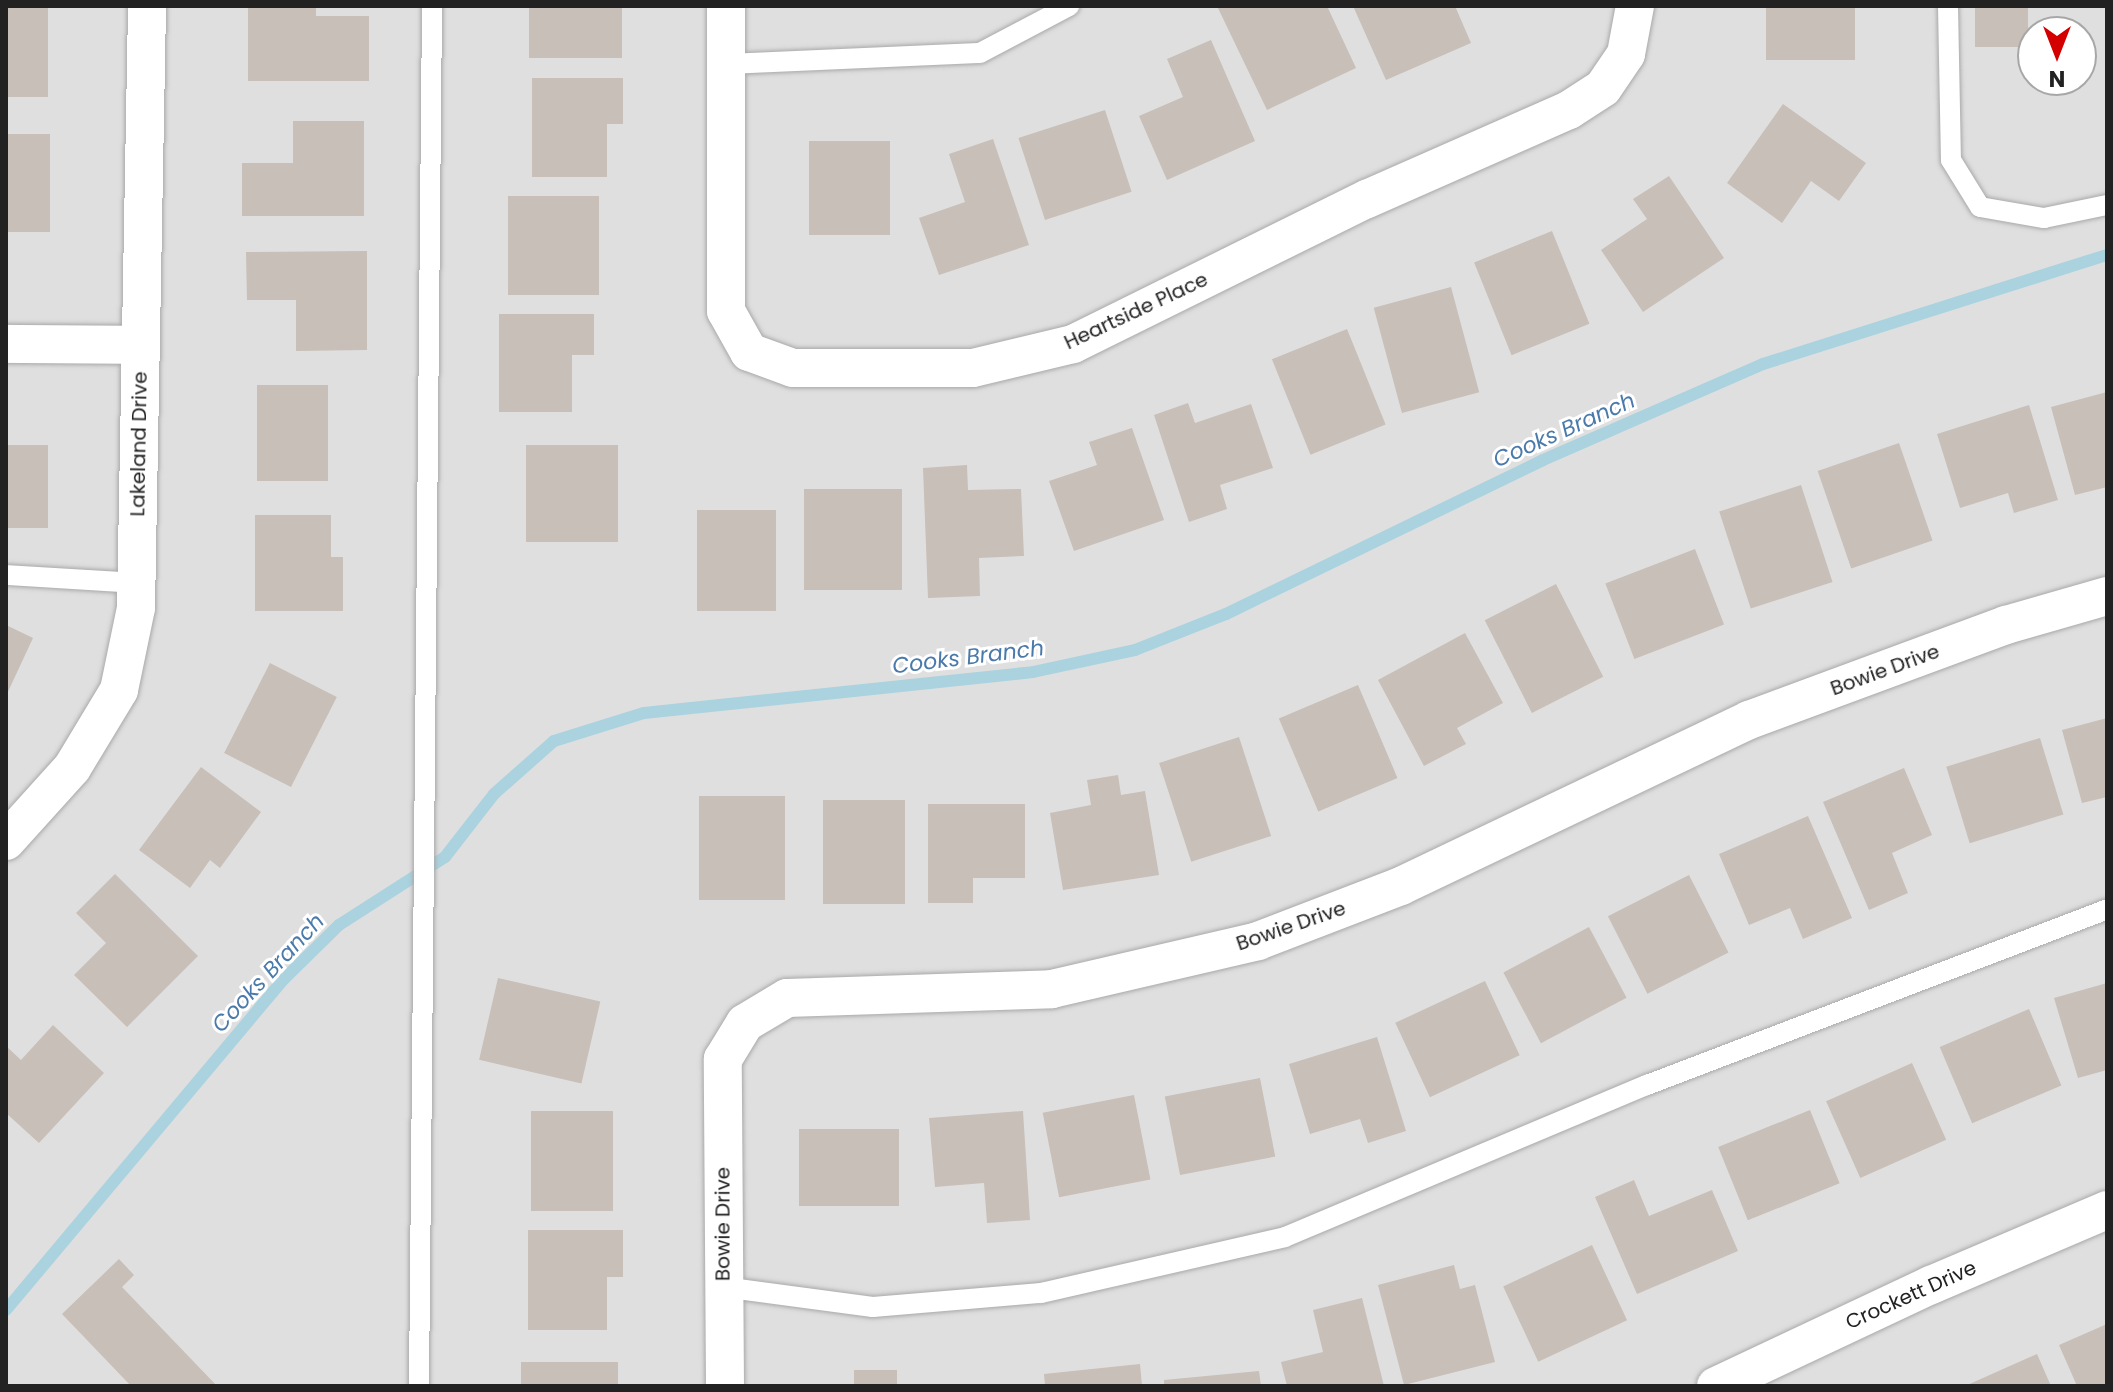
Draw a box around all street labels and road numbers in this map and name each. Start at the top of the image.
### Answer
street label: Heartside Place [1060,267,1212,355]
street label: Lakeland Drive [126,371,152,517]
street label: Bowie Drive [1827,639,1943,701]
street label: Bowie Drive [1233,896,1349,956]
street label: Bowie Drive [711,1167,735,1281]
street label: Crockett Drive [1842,1255,1980,1335]

